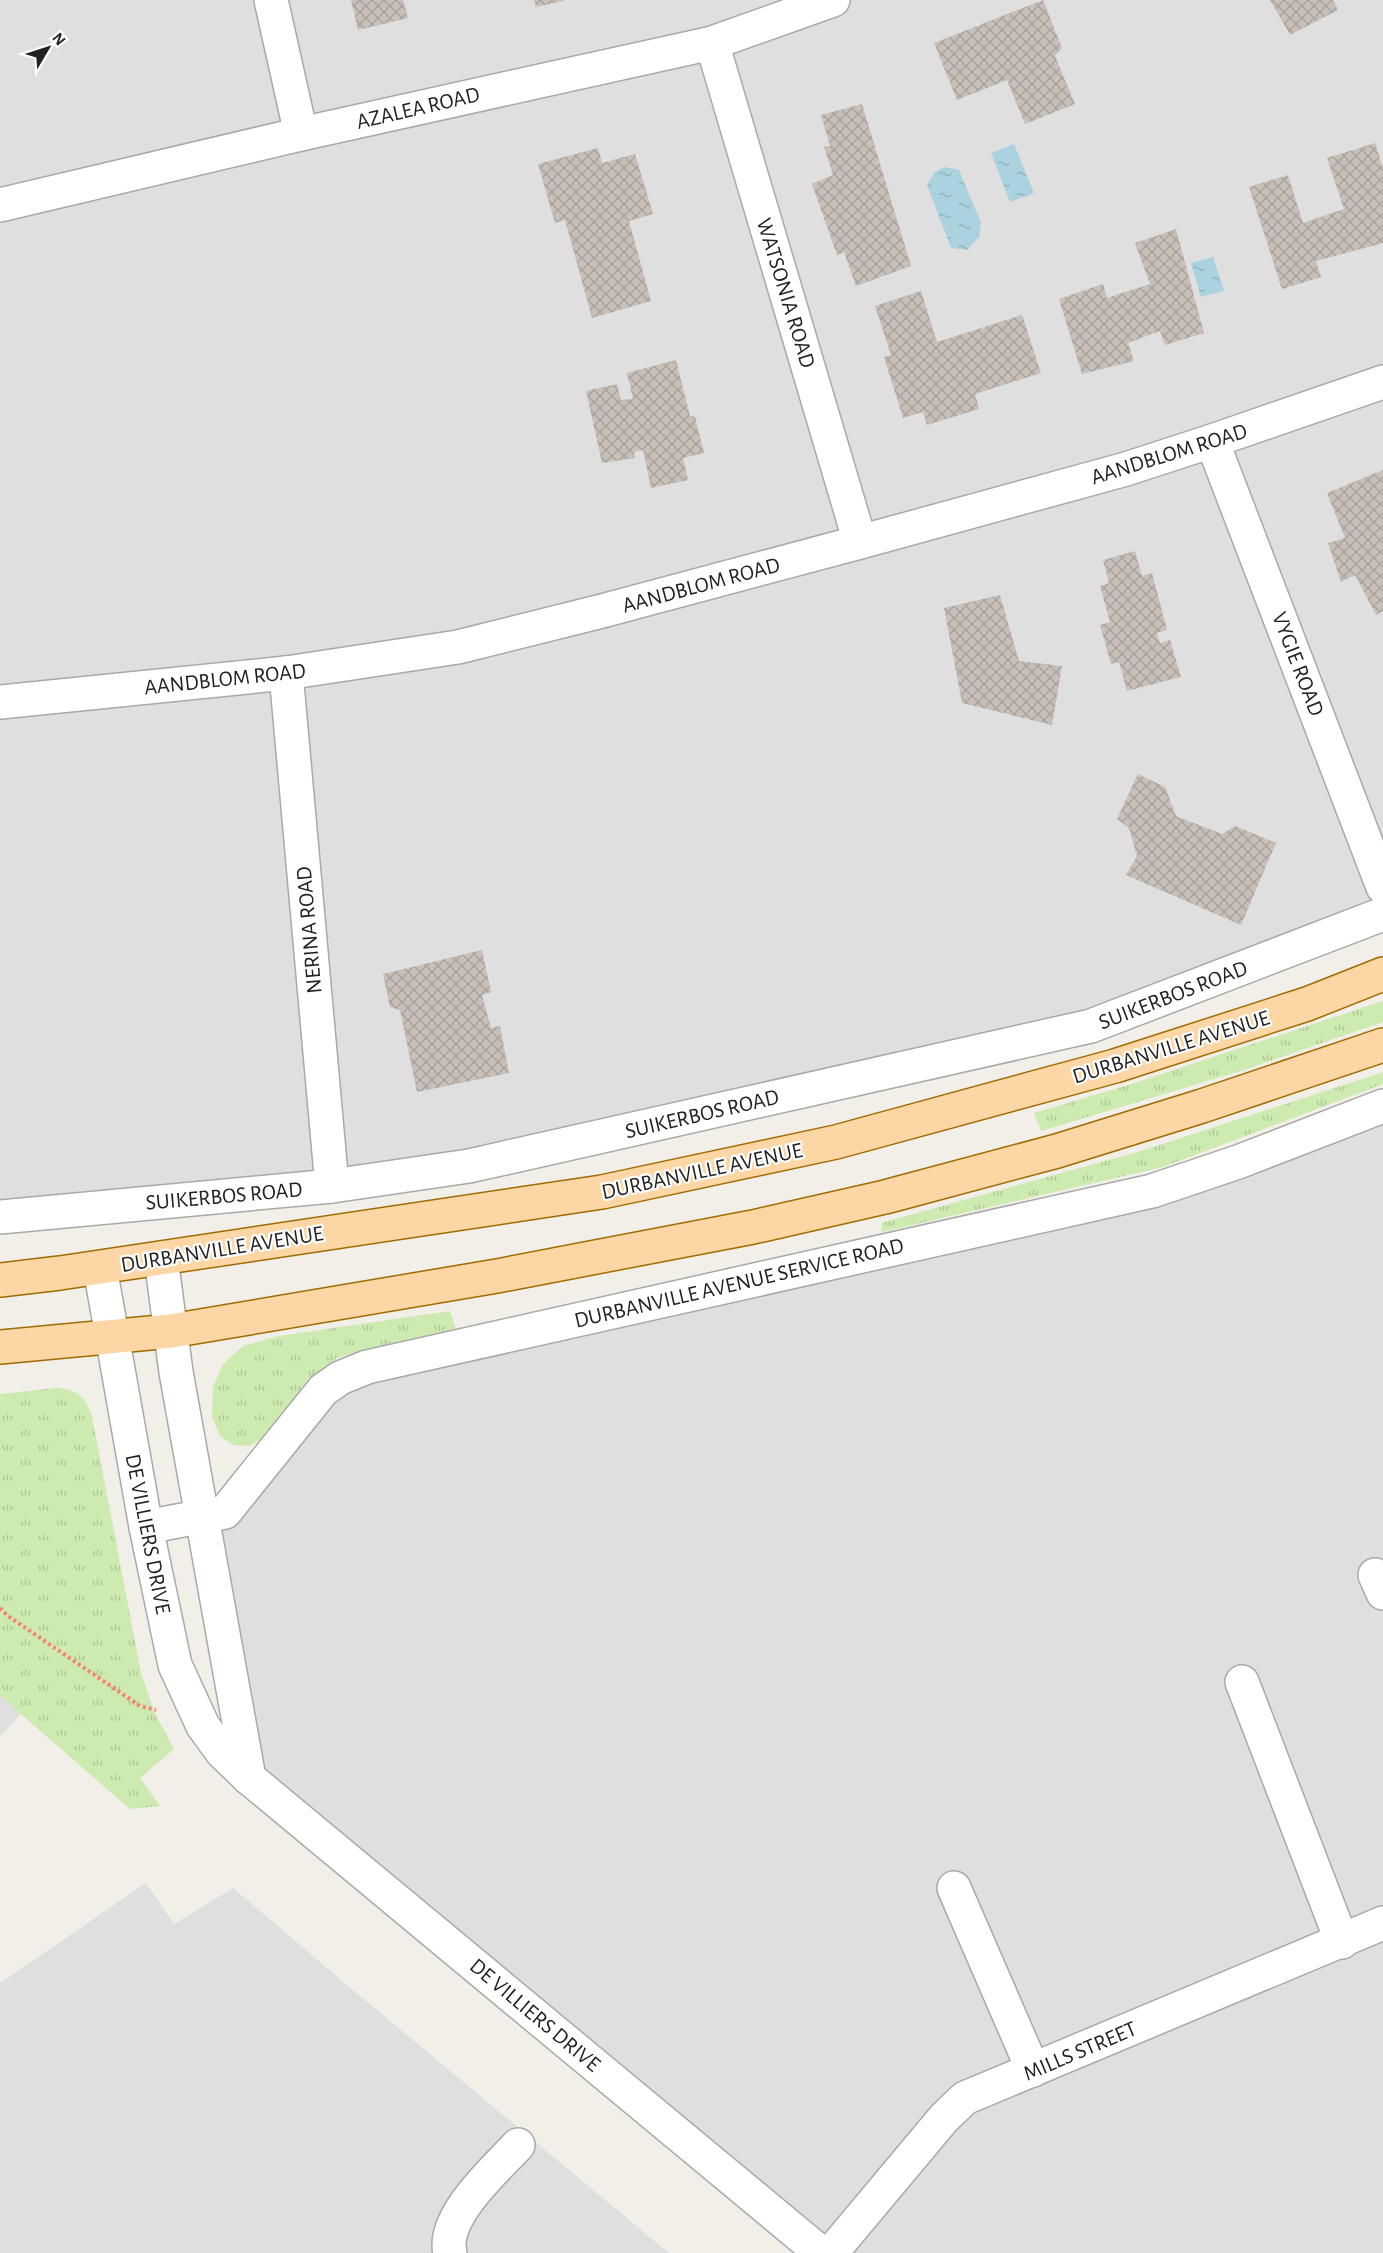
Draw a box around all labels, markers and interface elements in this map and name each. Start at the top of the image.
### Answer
north arrow [18,18,78,78]
text: N [49,30,69,49]
street label: AZALEA ROAD [354,83,482,133]
street label: WATSONIA ROAD [753,216,819,370]
street label: AANDBLOM ROAD [1088,420,1250,488]
street label: AANDBLOM ROAD [620,553,782,617]
street label: VYGIE ROAD [1268,609,1328,719]
street label: AANDBLOM ROAD [143,660,307,698]
street label: NERINA ROAD [292,865,326,995]
street label: SUIKERBOS ROAD [1096,957,1250,1033]
street label: DURBANVILLE AVENUE [1070,1006,1273,1087]
street label: SUIKERBOS ROAD [623,1086,781,1142]
street label: DURBANVILLE AVENUE [600,1139,805,1203]
street label: SUIKERBOS ROAD [145,1178,303,1214]
street label: DURBANVILLE AVENUE [119,1222,325,1276]
street label: DURBANVILLE AVENUE SERVICE ROAD [572,1234,906,1332]
street label: DE VILLIERS DRIVE [122,1452,174,1616]
street label: DE VILLIERS DRIVE [466,1954,605,2076]
street label: MILLS STREET [1020,2017,1140,2085]

